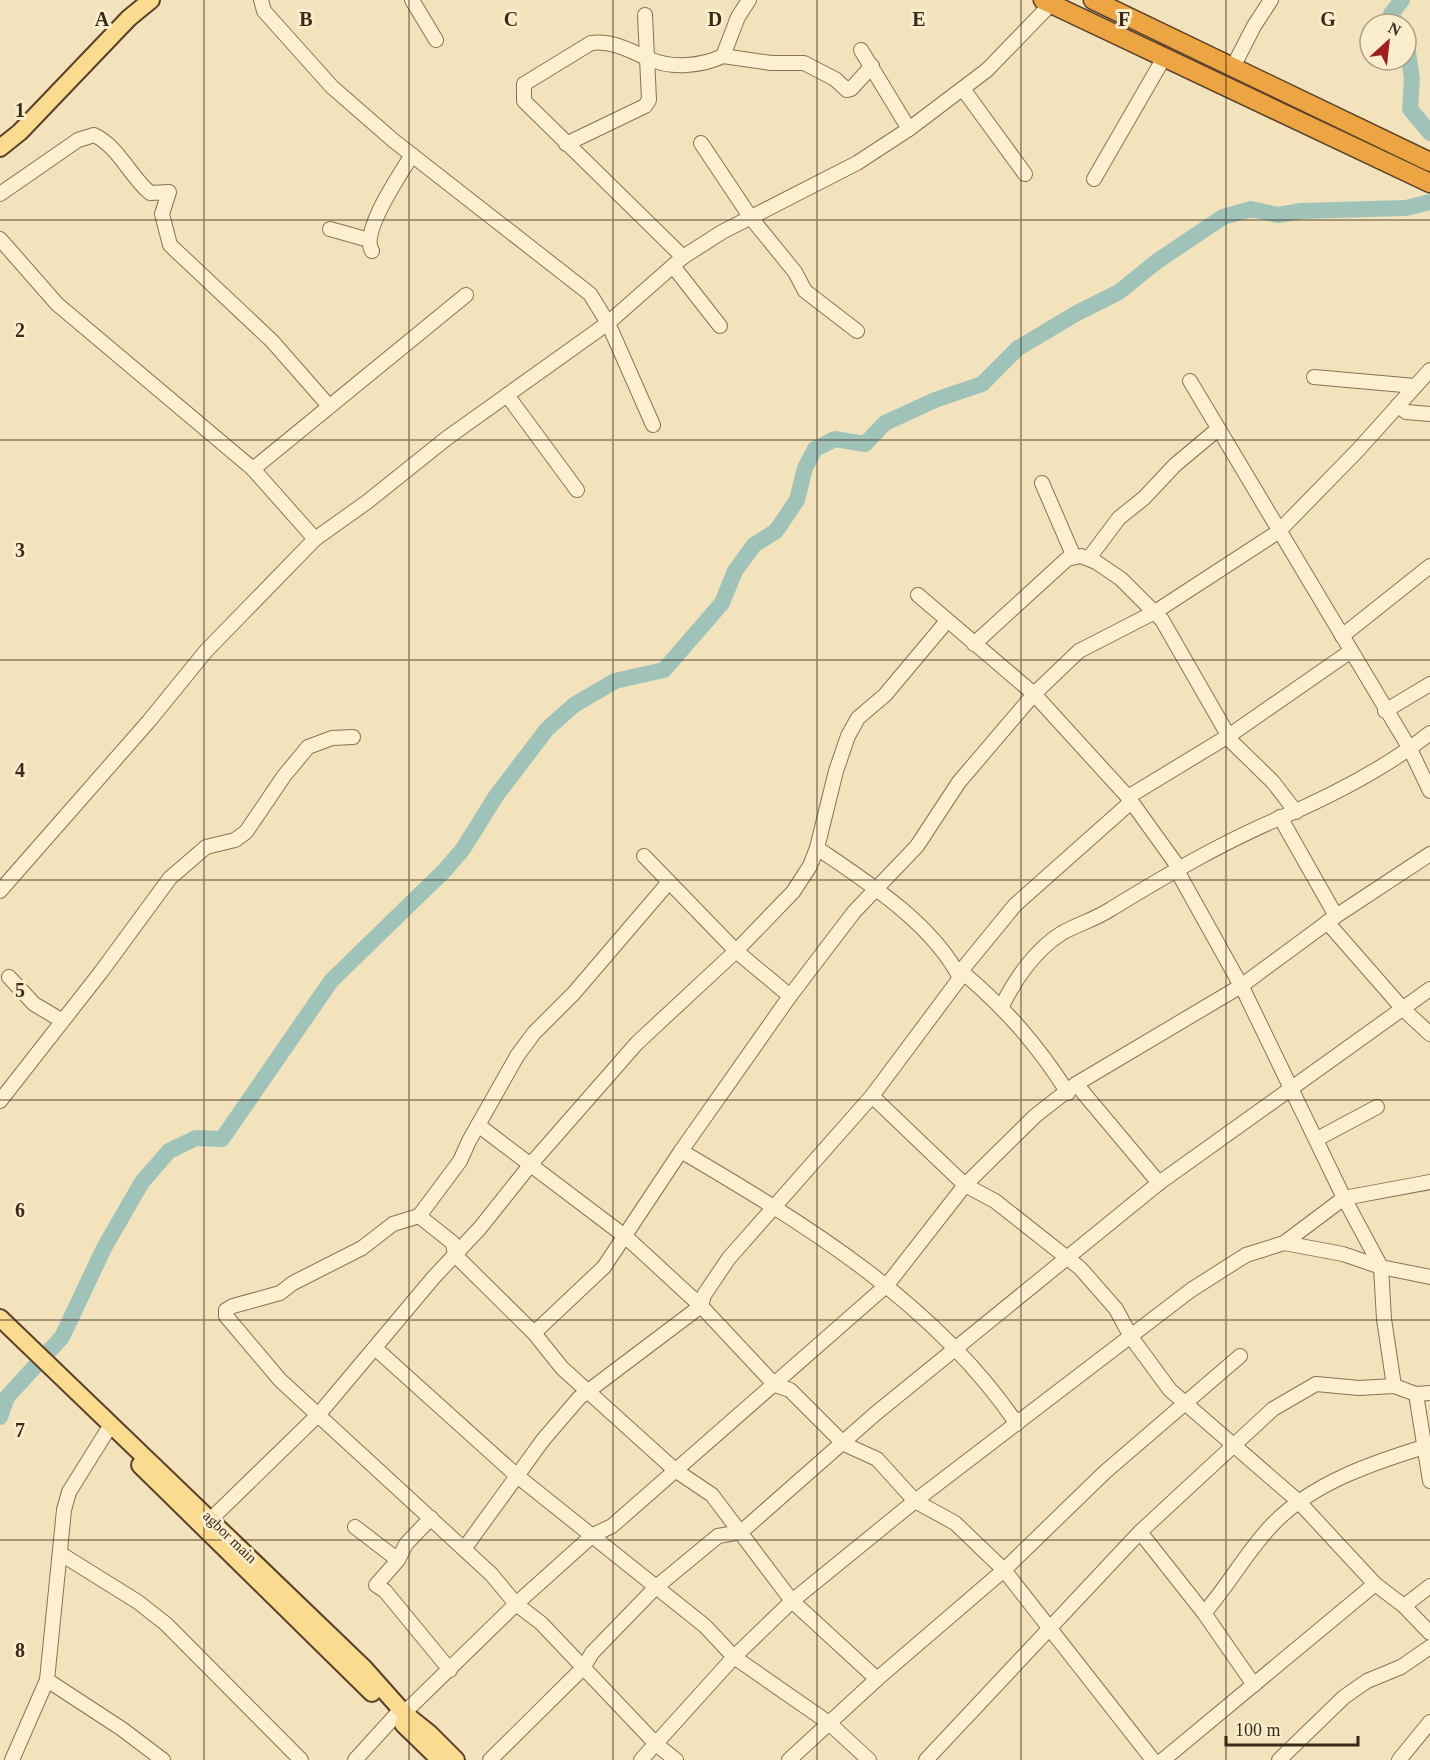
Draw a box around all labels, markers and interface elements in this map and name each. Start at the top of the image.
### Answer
text: A [95,8,110,30]
text: B [299,8,313,30]
text: C [504,8,518,30]
text: D [708,8,722,30]
text: E [912,8,926,30]
text: F [1118,8,1130,30]
text: G [1320,8,1336,30]
north arrow [1358,12,1418,72]
text: N [1386,19,1404,39]
text: 1 [15,99,25,121]
text: 2 [15,319,25,341]
text: 3 [15,539,25,561]
text: 4 [15,759,25,781]
text: 5 [15,979,25,1001]
text: 6 [15,1199,25,1221]
text: 7 [15,1419,25,1441]
street label: agbor main [200,1508,260,1567]
text: 8 [15,1639,25,1661]
scale bar [1226,1709,1358,1747]
text: 100 m [1235,1720,1281,1740]

